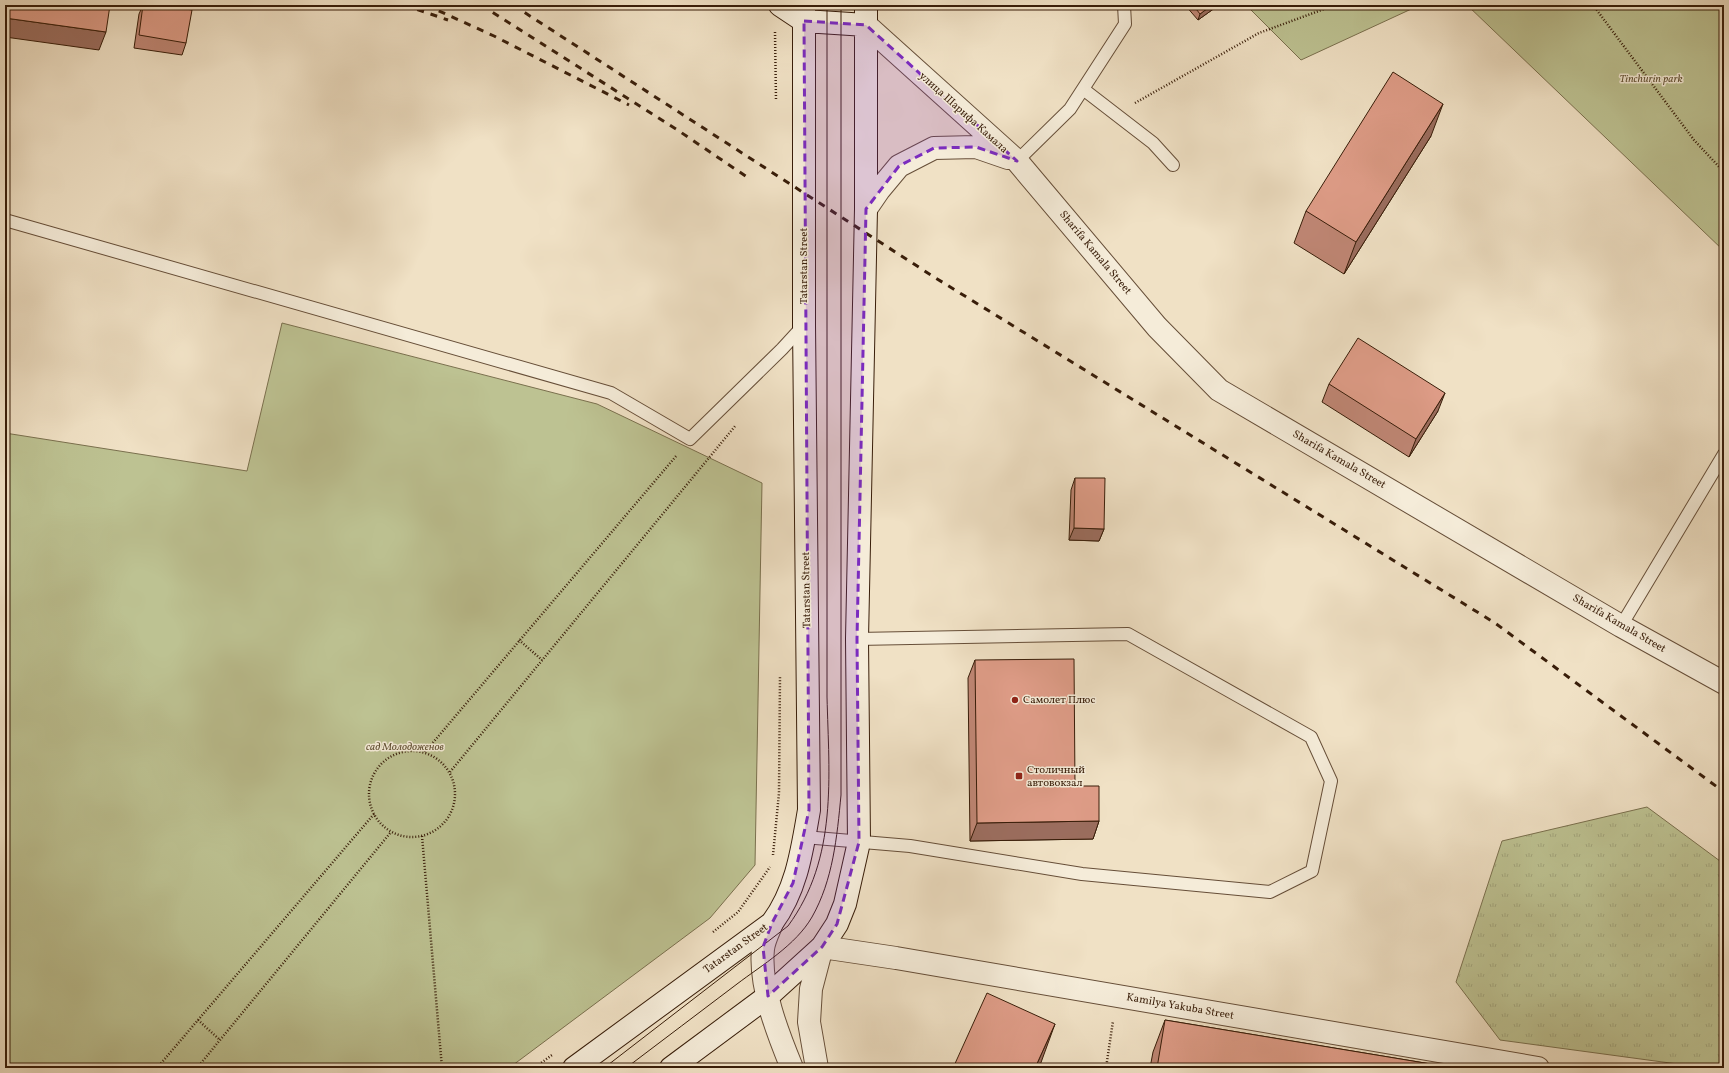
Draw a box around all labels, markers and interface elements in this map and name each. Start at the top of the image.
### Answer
street label: улица Шарифа Камала [915,69,1011,157]
park label: Tinchurin park [1619,72,1683,87]
street label: Sharifa Kamala Street [1055,208,1135,298]
street label: Tatarstan Street [797,228,812,304]
street label: Sharifa Kamala Street [1290,427,1389,493]
street label: Tatarstan Street [799,551,815,628]
street label: Sharifa Kamala Street [1570,591,1669,657]
place label: Самолет Плюс [1023,693,1095,708]
marker: Самолет Плюс [1010,695,1020,705]
park label: сад Молодоженов [366,740,445,755]
place label: Столичный автовокзал [1027,763,1085,791]
marker: Столичный автовокзал [1014,771,1024,781]
street label: Tatarstan Street [701,920,772,978]
street label: Kamilya Yakuba Street [1125,990,1235,1024]

